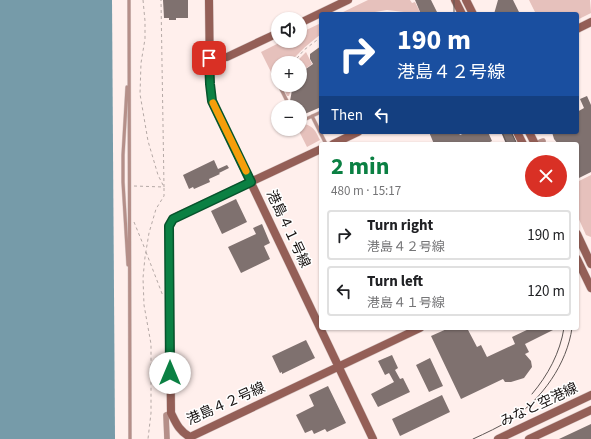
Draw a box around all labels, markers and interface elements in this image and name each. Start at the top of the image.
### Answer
map controls [271,12,307,136]
button: sound [271,12,307,48]
text: 190 m [397,20,471,60]
icon: right [331,28,383,80]
pin [192,41,226,75]
icon: arrive [198,47,220,69]
button: + [271,56,307,92]
text: 港島４２号線 [397,60,505,85]
button: − [271,100,307,136]
icon: left [371,104,393,126]
text: Then [331,105,363,126]
text: 2 min [331,149,389,184]
button: close [525,155,567,197]
text: 480 m · 15:17 [331,182,401,200]
street label: 港島４１号線 [261,187,315,271]
text: Turn right [367,215,433,236]
icon: right [333,224,355,246]
text: 190 m [527,225,565,246]
text: 港島４２号線 [367,238,445,256]
text: Turn left [367,271,423,292]
icon: left [333,280,355,302]
text: 120 m [527,281,565,302]
text: 港島４１号線 [367,294,445,312]
position arrow [149,352,191,394]
street label: 港島４２号線 [184,378,268,430]
street label: みなと空港線 [497,378,581,432]

